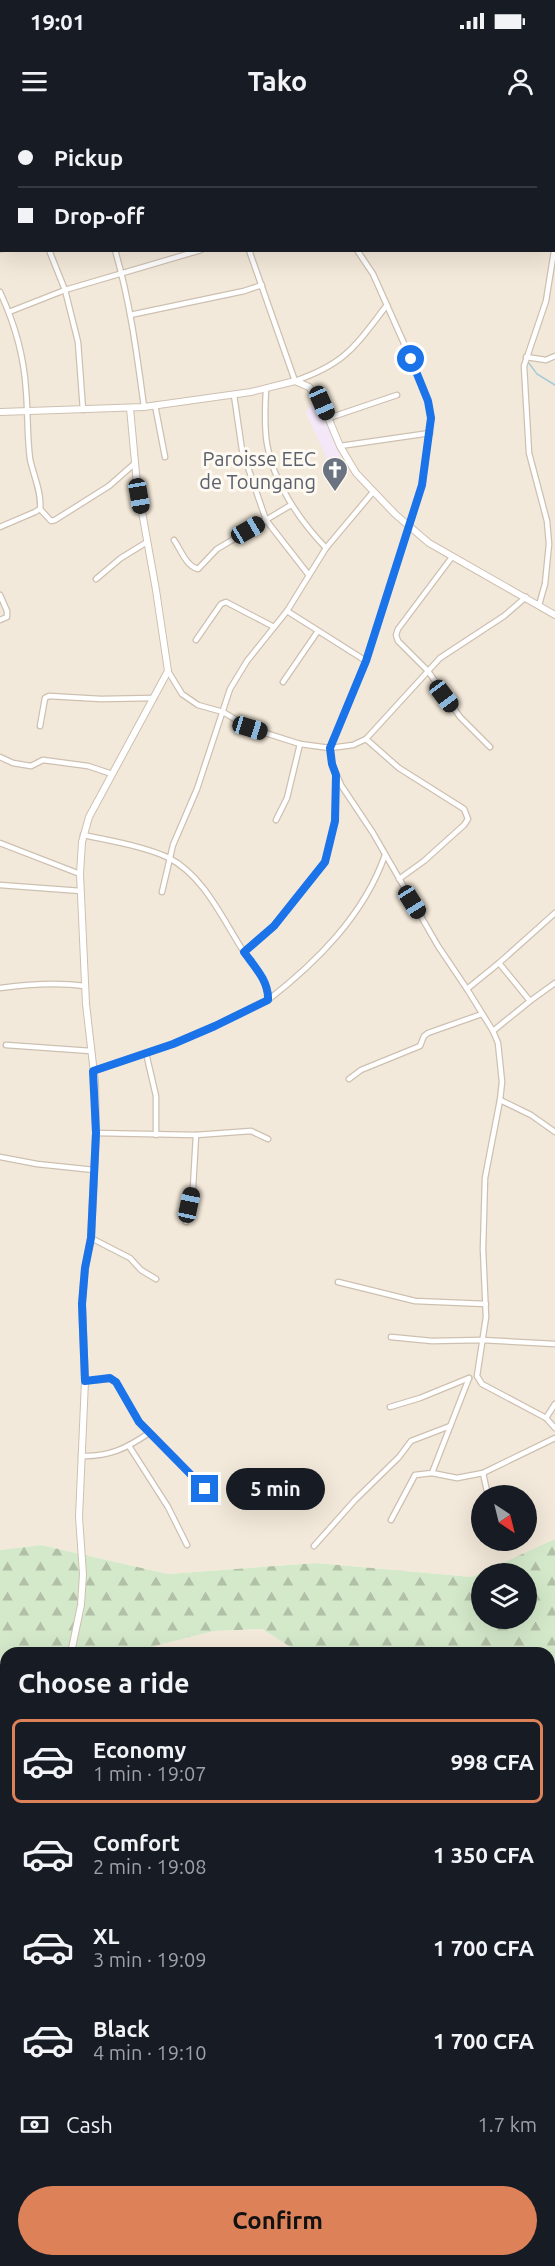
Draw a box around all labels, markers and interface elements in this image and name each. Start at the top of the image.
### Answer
text: 19:01 [30,9,85,34]
icon: menu [18,65,51,98]
icon: person [504,65,537,98]
text: Tako [248,66,307,96]
text: Pickup [54,145,123,170]
text: Drop-off [54,203,144,228]
route start [397,345,424,372]
car [306,383,338,423]
place label: Paroisse EEC de Toungang [199,447,316,493]
church icon: Paroisse EEC de Toungang [320,455,350,493]
car [127,477,151,515]
car [228,513,268,547]
car [426,676,462,716]
car [230,714,270,742]
car [395,882,429,922]
car [176,1186,202,1224]
callout: 5 min [226,1468,325,1510]
route end [191,1475,218,1502]
text: 5 min [250,1477,301,1500]
north arrow [471,1485,537,1551]
map controls [471,1485,537,1629]
button: layers [471,1563,537,1629]
text: Choose a ride [18,1668,190,1698]
icon: car [21,1734,75,1788]
text: Economy [93,1737,186,1762]
text: 998 CFA [451,1749,534,1774]
text: 1 min · 19:07 [93,1762,207,1785]
icon: car [21,1827,75,1881]
text: Comfort [93,1830,180,1855]
text: 1 350 CFA [433,1842,534,1867]
text: 2 min · 19:08 [93,1855,207,1878]
icon: car [21,1920,75,1974]
text: XL [93,1923,120,1948]
text: 1 700 CFA [433,1935,534,1960]
text: 3 min · 19:09 [93,1948,207,1971]
icon: car [21,2013,75,2067]
text: Black [93,2016,150,2041]
text: 1 700 CFA [433,2028,534,2053]
text: 4 min · 19:10 [93,2041,207,2064]
icon: cash [18,2108,51,2141]
text: Cash [66,2112,113,2137]
text: 1.7 km [478,2113,537,2136]
button: Confirm [18,2186,537,2255]

